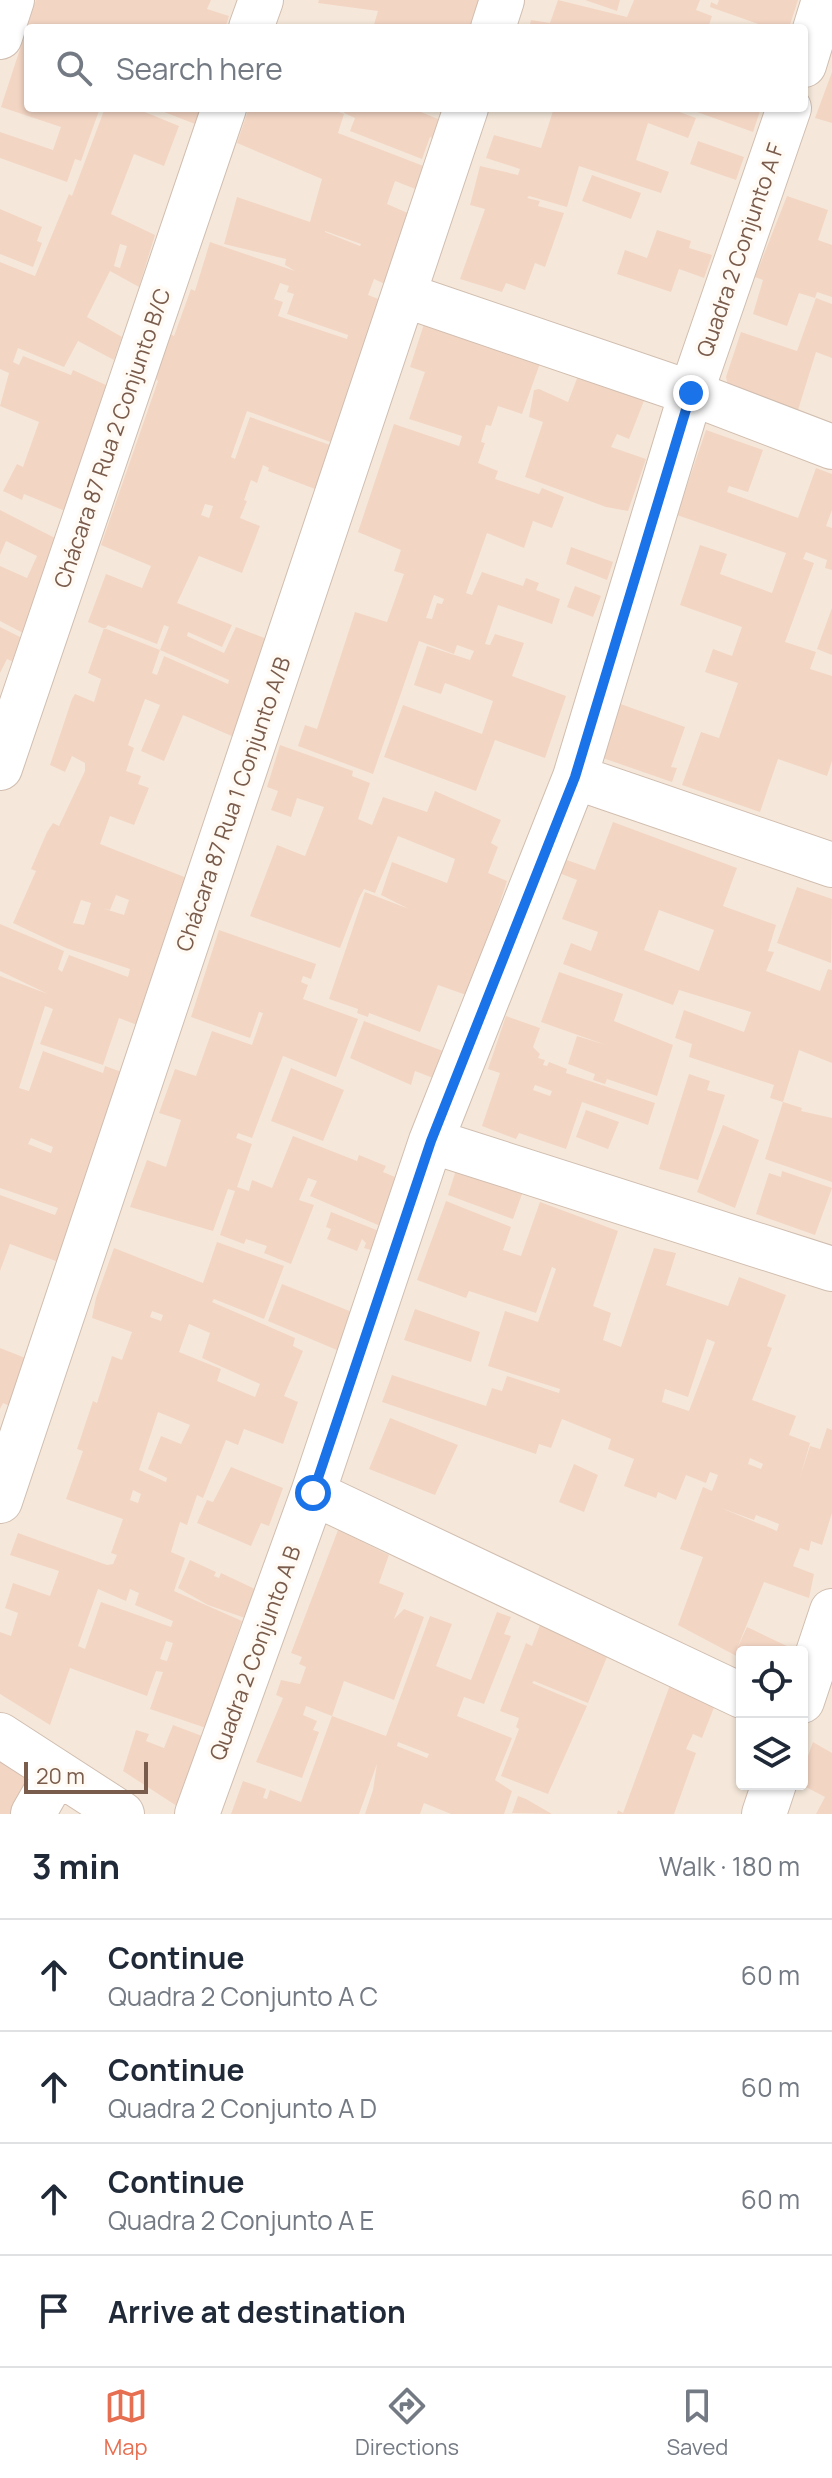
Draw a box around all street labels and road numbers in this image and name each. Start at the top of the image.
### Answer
street label: Quadra 2 Conjunto A F [689,139,791,361]
street label: Chácara 87 Rua 2 Conjunto B/C [47,284,177,592]
street label: Chácara 87 Rua 1 Conjunto A/B [168,653,298,955]
street label: Quadra 2 Conjunto A B [202,1542,308,1764]

